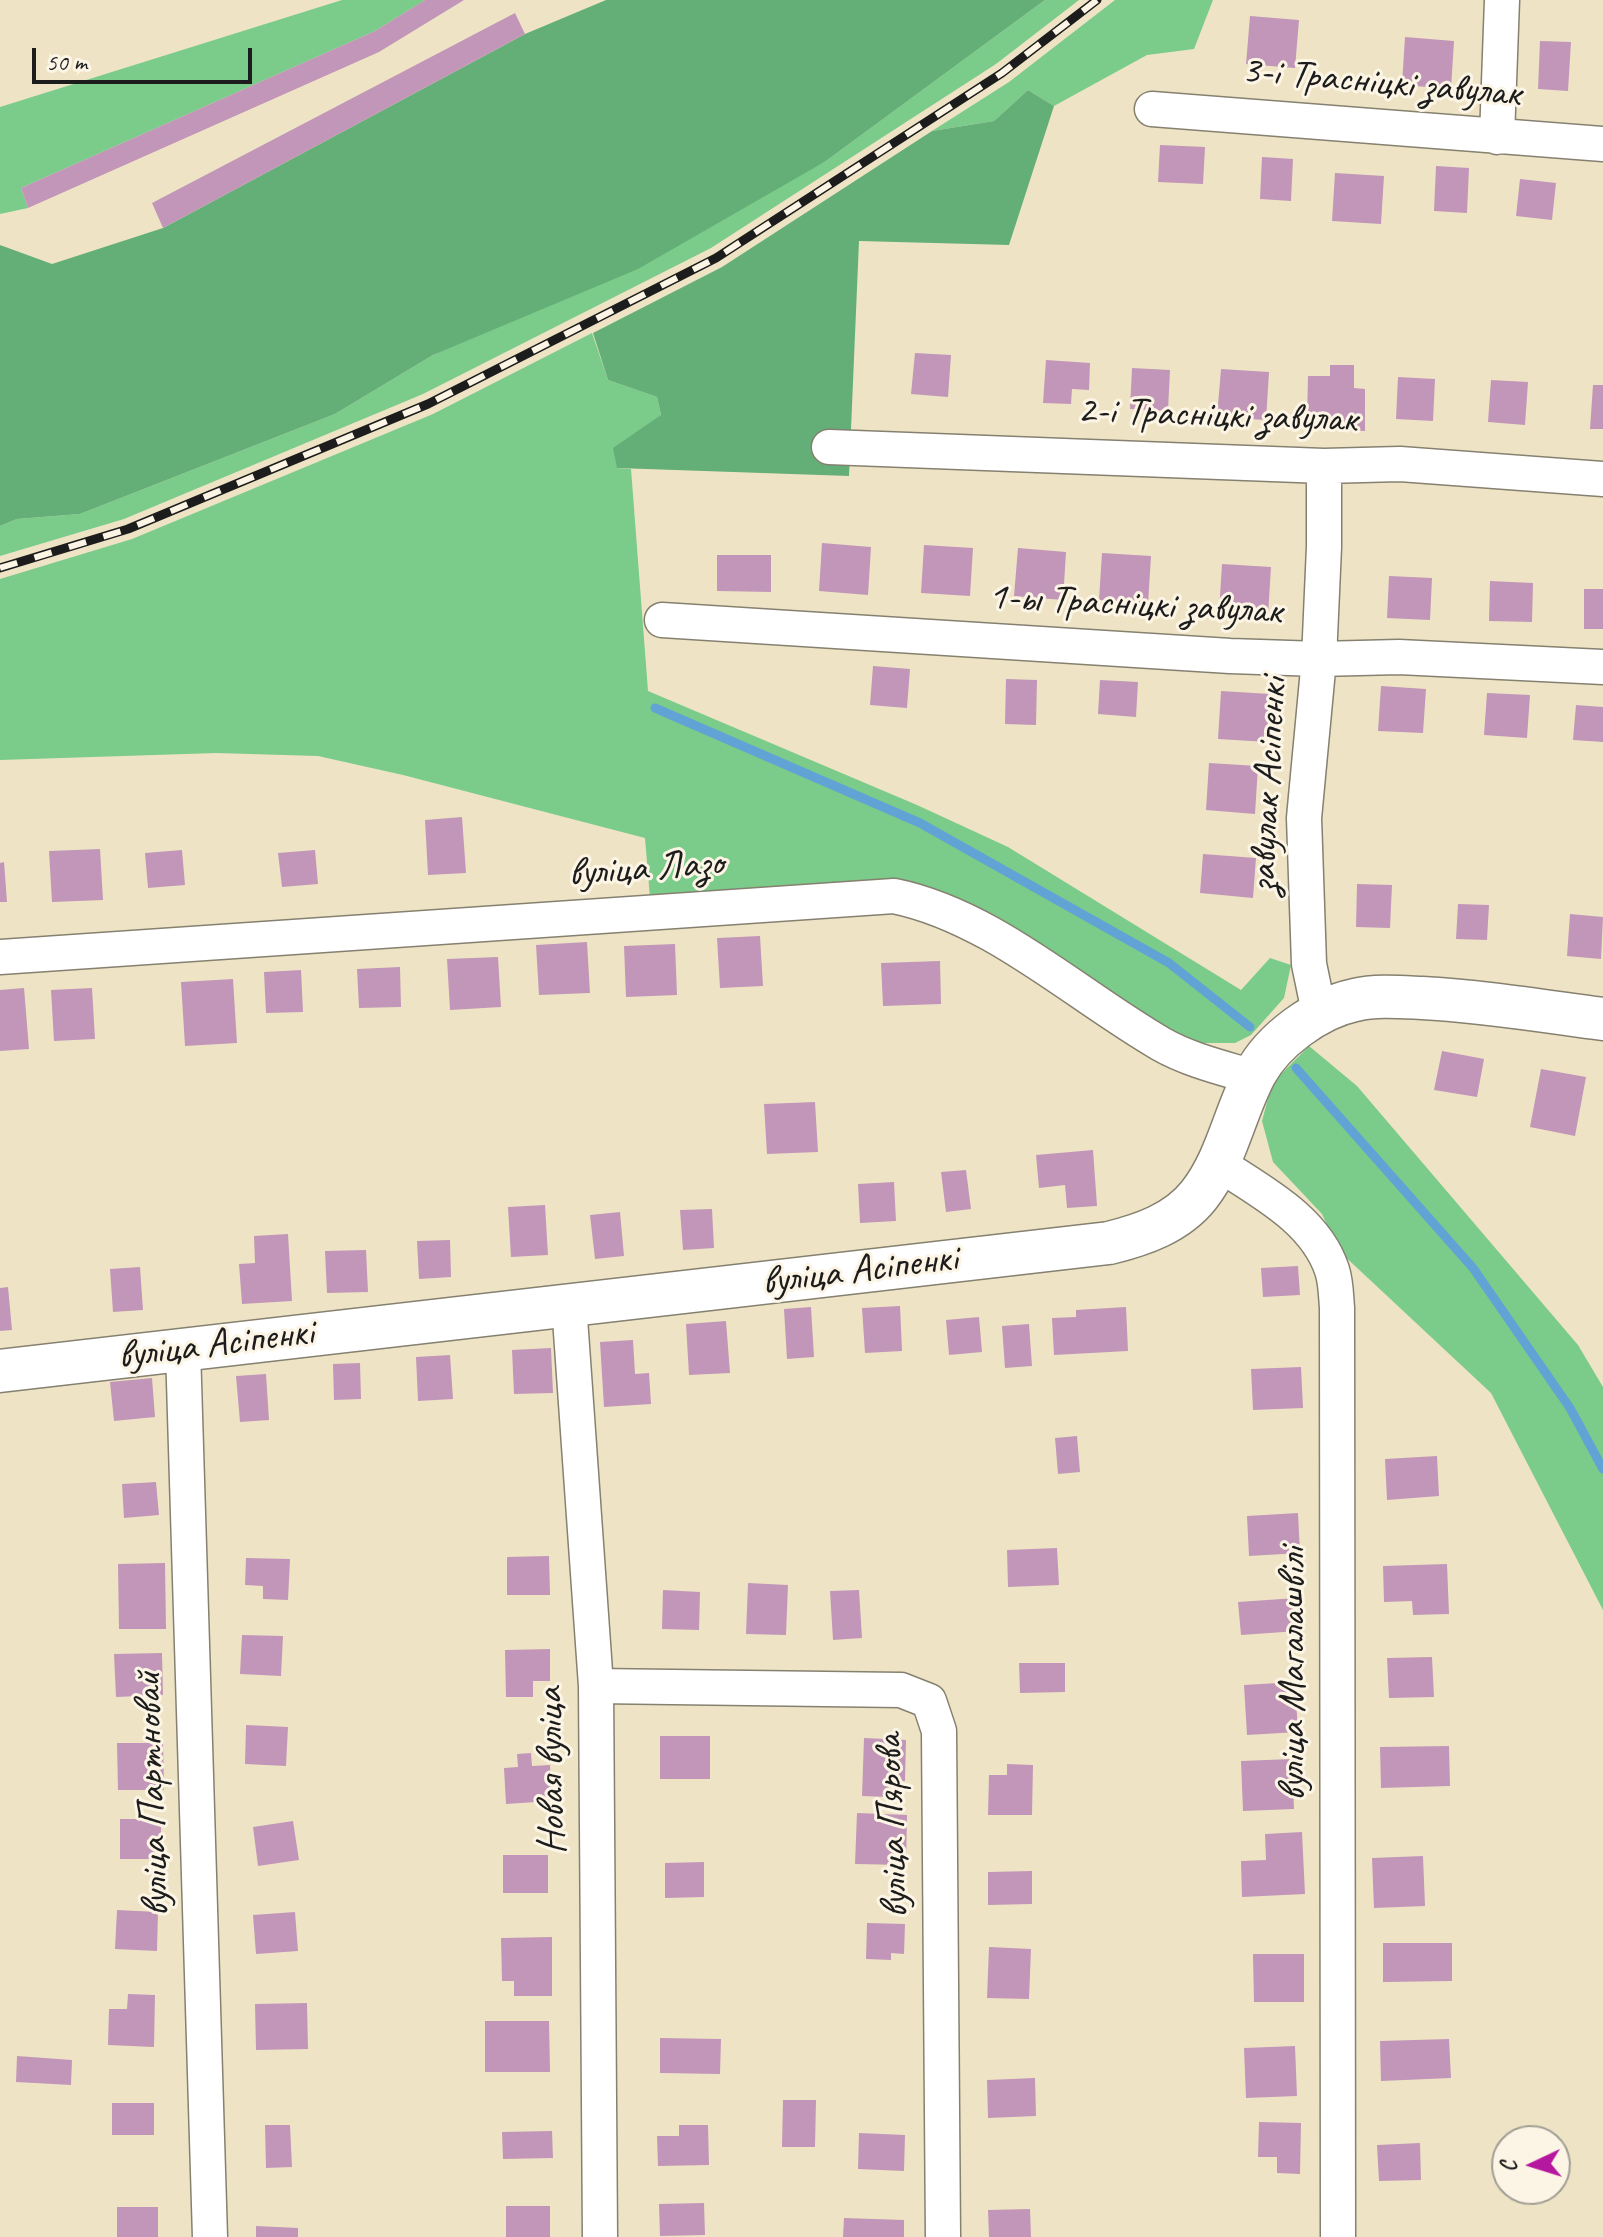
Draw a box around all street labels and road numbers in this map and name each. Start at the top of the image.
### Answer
street label: 3-і Трасніцкі завулак [1239,47,1523,119]
street label: 2-і Трасніцкі завулак [1076,387,1358,445]
street label: 1-ы Трасніцкі завулак [987,573,1283,637]
street label: завулак Асіпенкі [1239,676,1299,894]
street label: вуліца Лазо [567,840,725,898]
street label: вуліца Асіпенкі [759,1235,961,1307]
street label: вуліца Асіпенкі [115,1309,317,1381]
street label: вуліца Магалашвілі [1270,1547,1318,1801]
street label: вуліца Партновай [125,1670,181,1918]
street label: Новая вуліца [527,1687,577,1855]
street label: вуліца Пярова [866,1733,920,1919]

